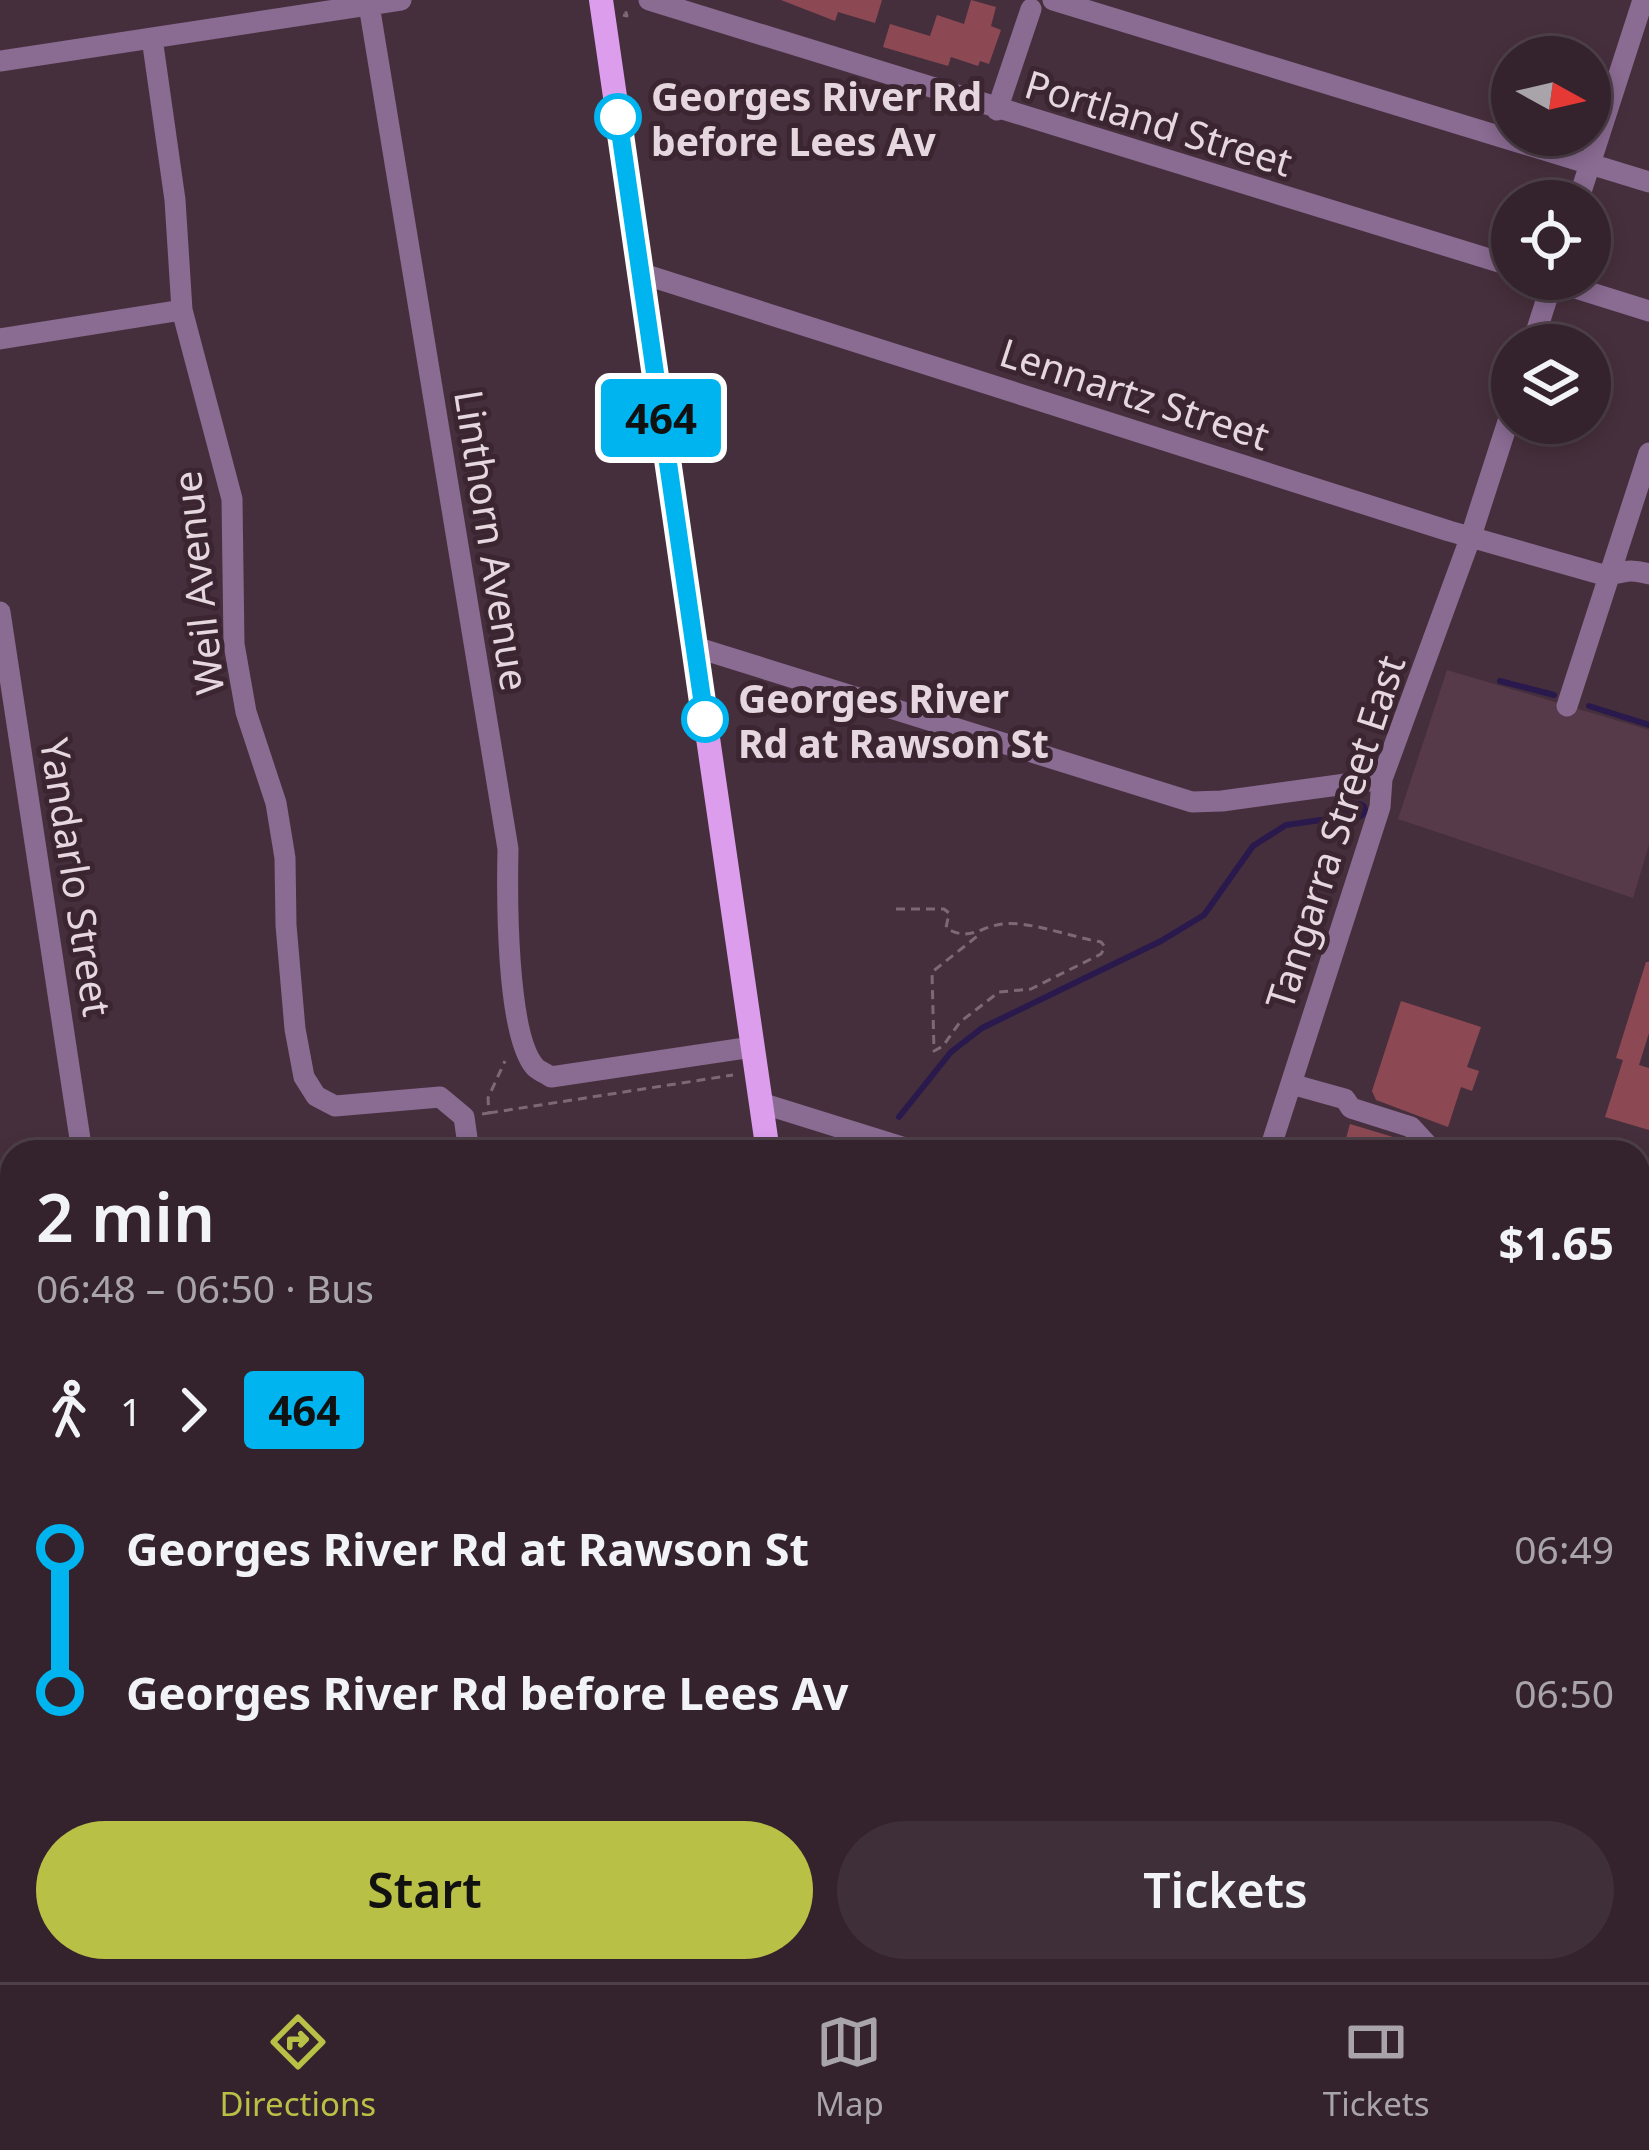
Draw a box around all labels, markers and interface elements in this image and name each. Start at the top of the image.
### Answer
north arrow [1491,36,1611,156]
map controls [1491,36,1611,444]
street label: Portland Street [1019,56,1299,188]
place label: Georges River Rd before Lees Av [651,69,982,167]
marker: Georges River Rd before Lees Av [596,95,640,139]
button: locate [1491,180,1611,300]
button: layers [1491,324,1611,444]
street label: Lennartz Street [994,325,1276,461]
line badge: 464 [592,379,730,457]
street label: Linthorn Avenue [443,386,543,694]
text: 464 [625,389,697,446]
street label: Weil Avenue [159,469,235,697]
street label: Tangarra Street East [1252,648,1416,1016]
place label: Georges River Rd at Rawson St [738,671,1049,769]
marker: Georges River Rd at Rawson St [683,697,727,741]
street label: Yandarlo Street [29,734,125,1020]
text: 2 min [36,1171,215,1261]
text: $1.65 [1498,1212,1614,1273]
text: 06:48 – 06:50 · Bus [36,1261,374,1314]
icon: walk [36,1377,102,1443]
icon: forward [160,1377,226,1443]
text: 464 [268,1381,340,1438]
text: 1 [120,1384,142,1437]
text: Georges River Rd at Rawson St [126,1518,809,1579]
text: 06:49 [1514,1522,1614,1575]
text: Georges River Rd before Lees Av [126,1662,848,1723]
text: 06:50 [1514,1666,1614,1719]
button: Start [36,1821,813,1959]
button: Tickets [837,1821,1614,1959]
tab: Directions [219,2009,376,2126]
tab: Map [815,2009,884,2126]
tab: Tickets [1323,2009,1429,2126]

